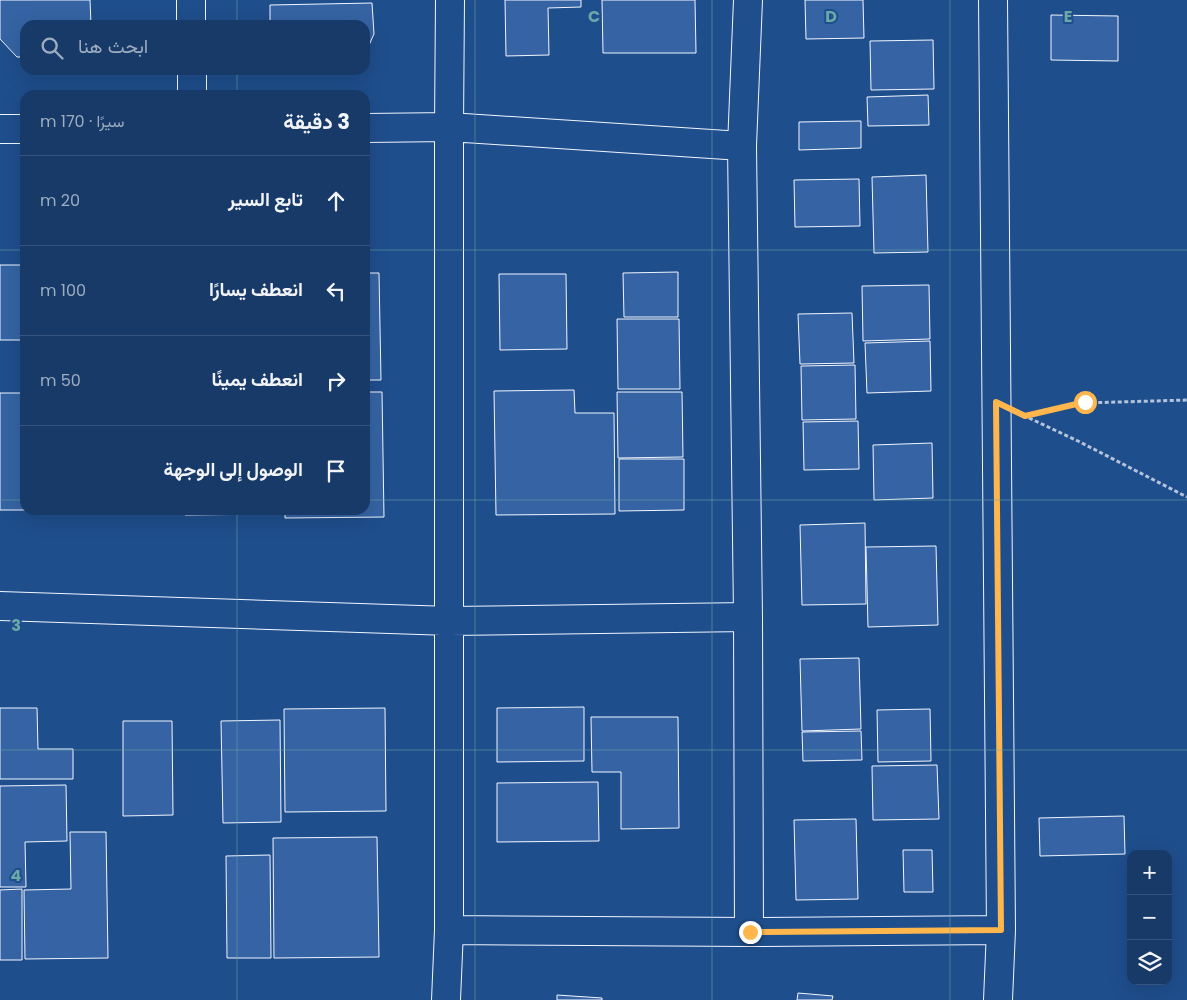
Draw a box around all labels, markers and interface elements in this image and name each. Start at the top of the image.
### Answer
text: C [588,5,600,28]
text: D [825,5,837,28]
text: E [1064,5,1072,28]
search box [20,20,370,75]
text: ابحث هنا [78,33,148,60]
icon: search [38,34,66,62]
text: 3 دقيقة [283,107,350,136]
text: سيرًا · 170 m [40,110,124,133]
text: تابع السير [228,186,303,213]
icon: ahead [322,187,350,215]
text: 20 m [40,189,80,212]
text: انعطف يسارًا [209,276,303,303]
icon: left [322,277,350,305]
text: 100 m [40,279,86,302]
text: انعطف يمينًا [211,366,303,393]
icon: right [322,367,350,395]
text: 50 m [40,369,81,392]
route start [1074,391,1097,414]
text: الوصول إلى الوجهة [164,456,303,483]
icon: arrive [322,457,350,485]
text: 3 [11,614,21,637]
map controls [1127,850,1172,985]
button: + [1127,850,1172,895]
text: 4 [11,864,22,887]
button: − [1127,895,1172,940]
route end [739,921,762,944]
button: layers [1127,940,1172,985]

